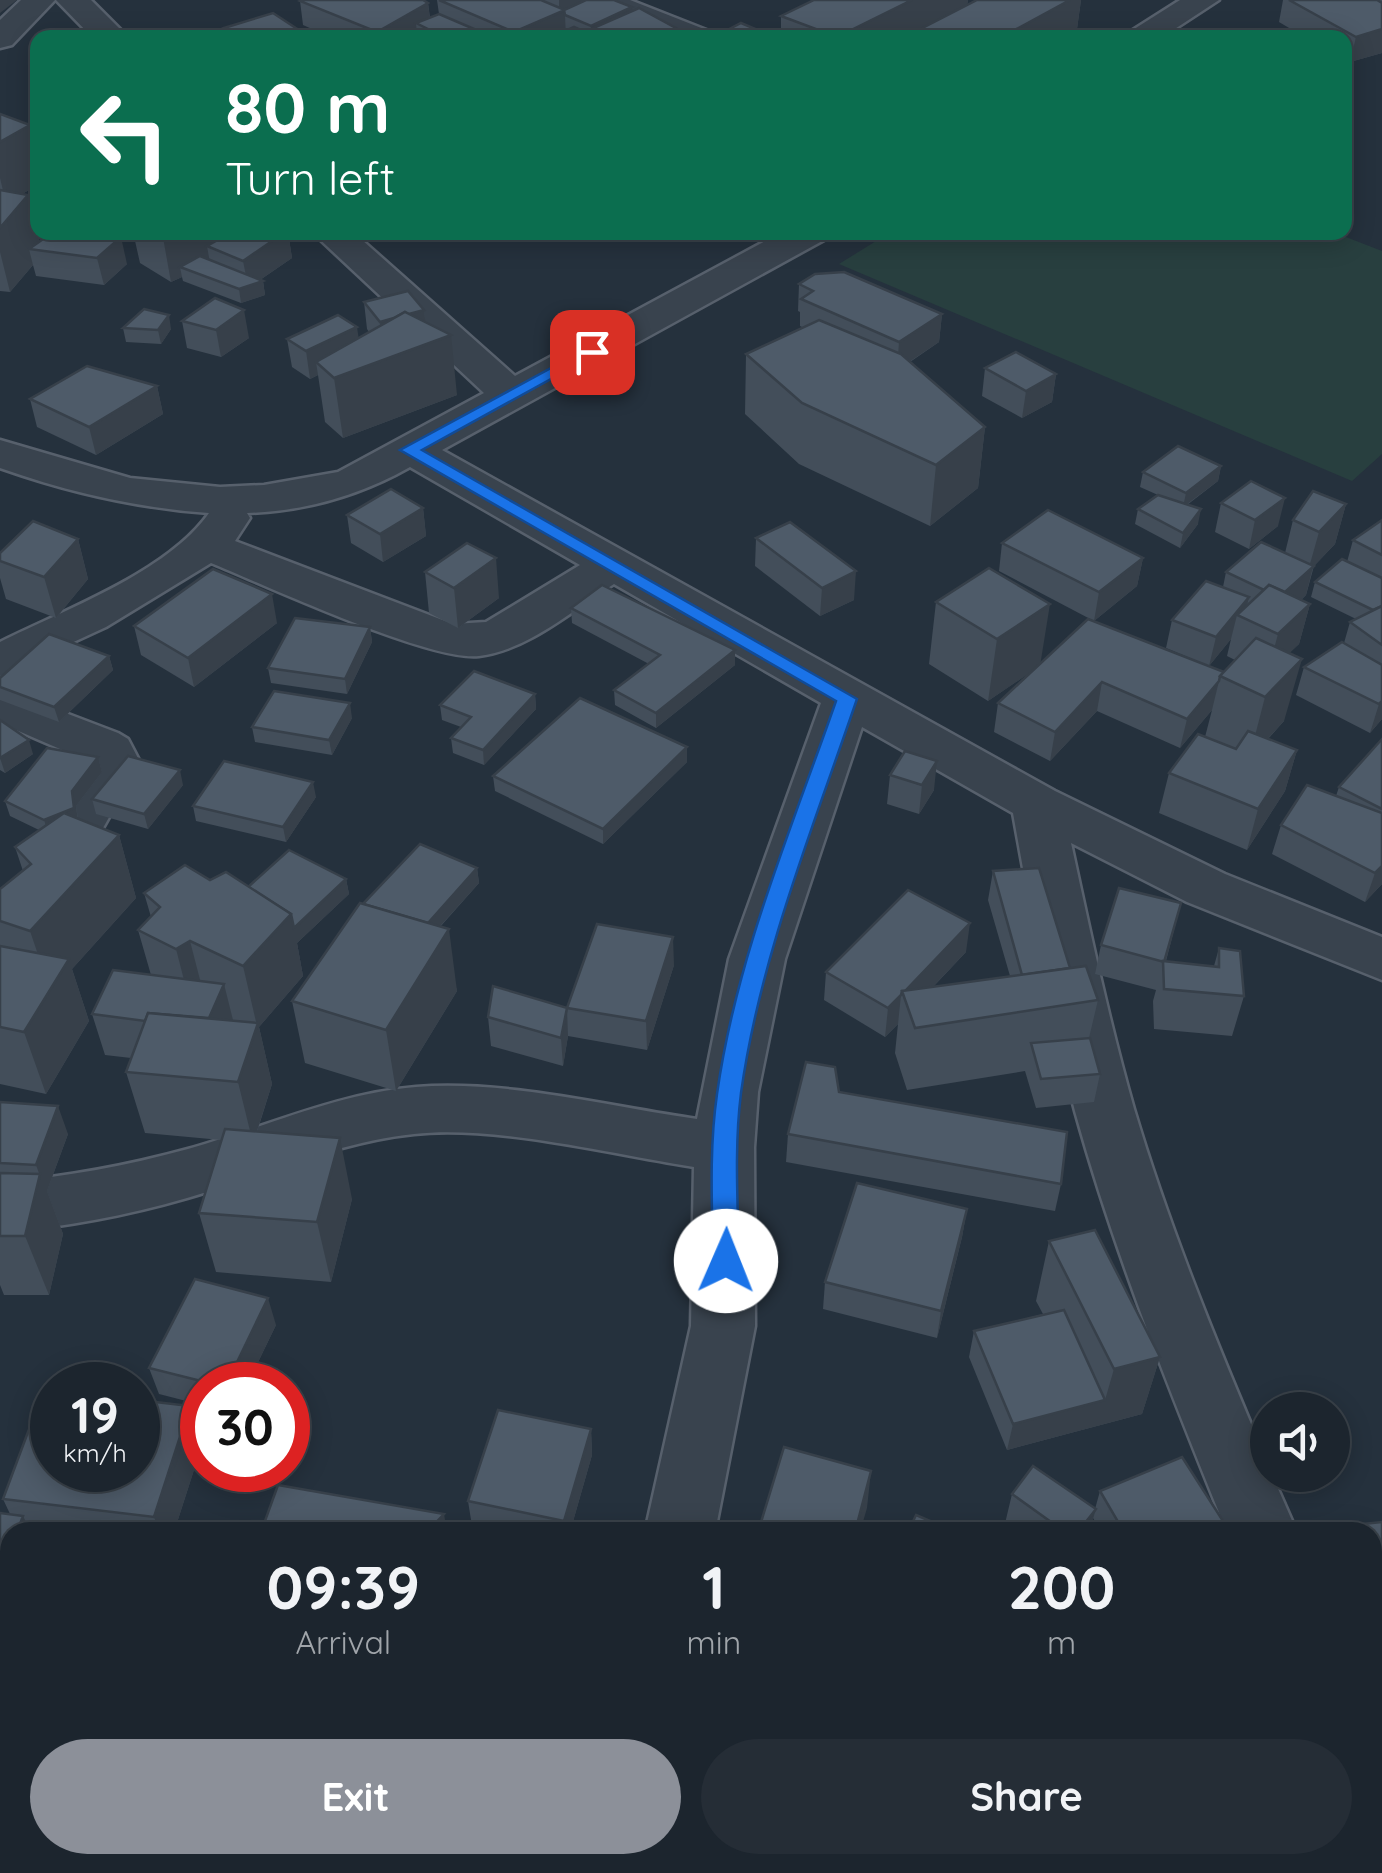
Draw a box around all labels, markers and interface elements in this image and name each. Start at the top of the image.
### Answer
text: 80 m [225,63,390,151]
icon: left [60,70,190,200]
text: Turn left [225,150,395,206]
pin [550,310,635,395]
icon: arrive [565,325,620,380]
position arrow [674,1209,778,1313]
speed limit sign: 30 [180,1362,310,1492]
text: 19 [71,1383,119,1446]
map controls [1250,1392,1350,1492]
button: sound [1250,1392,1350,1492]
text: km/h [63,1437,127,1468]
text: 09:39 [267,1549,420,1624]
text: 1 [702,1549,726,1624]
text: 200 [1008,1549,1115,1624]
text: Arrival [295,1622,391,1662]
text: min [687,1622,741,1662]
text: m [1047,1622,1076,1662]
button: Exit [30,1739,681,1854]
button: Share [701,1739,1352,1854]

